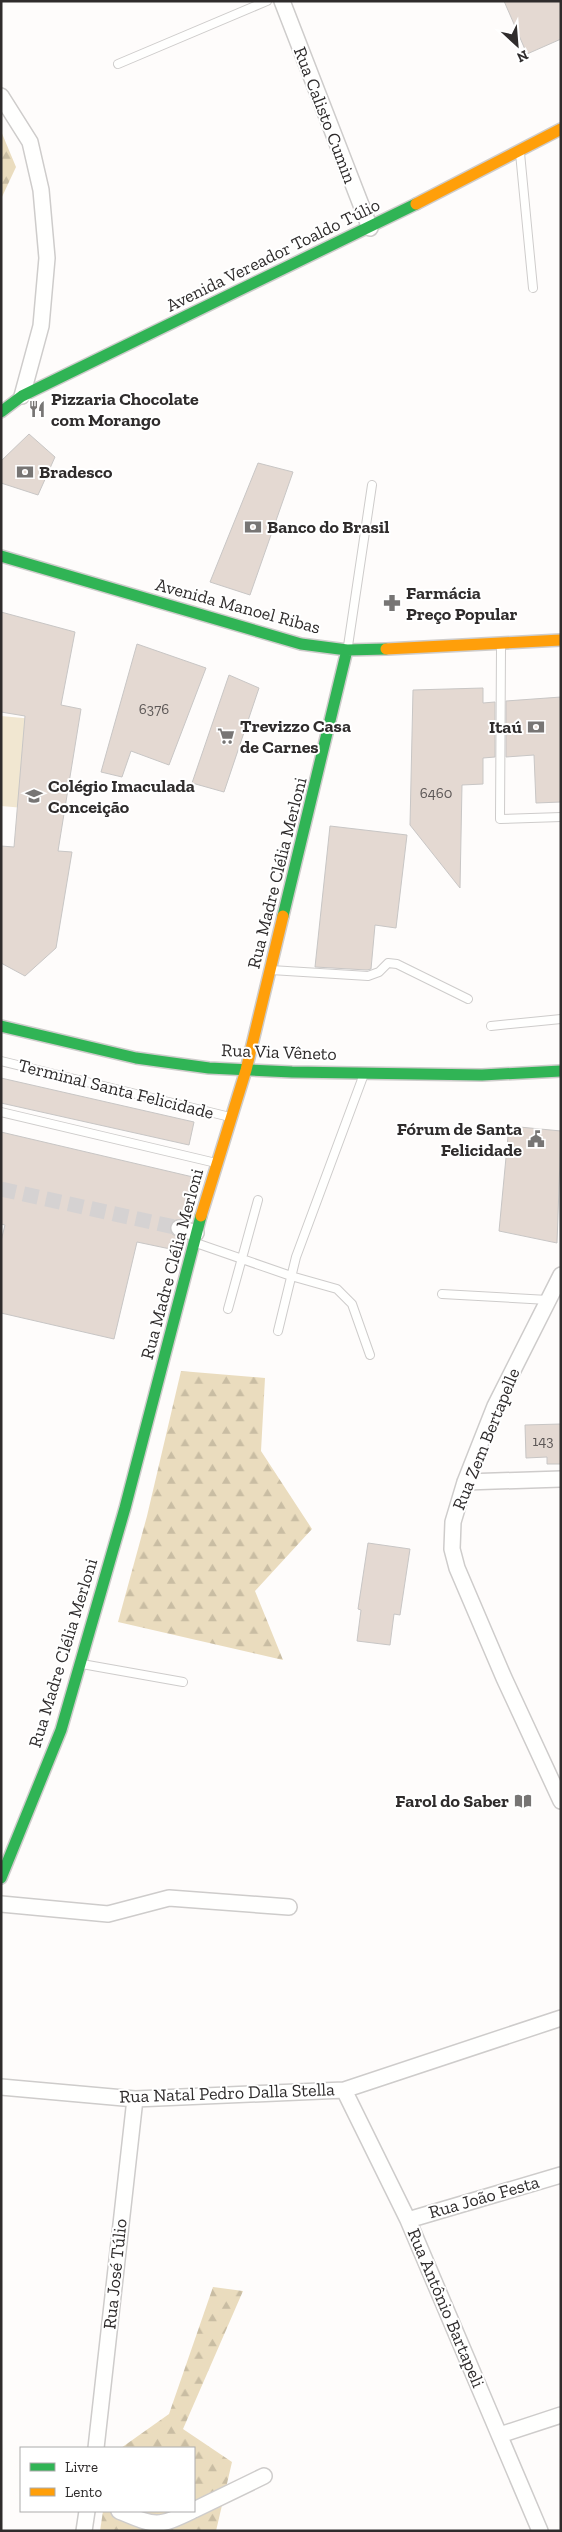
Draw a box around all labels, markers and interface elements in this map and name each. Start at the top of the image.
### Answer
north arrow [492,20,542,70]
street label: Rua Calisto Cumin [289,44,361,187]
text: N [514,46,531,66]
street label: Avenida Vereador Toaldo Túlio [162,194,384,316]
place label: Pizzaria Chocolate com Morango [51,388,199,431]
restaurant icon: Pizzaria Chocolate com Morango [27,399,47,419]
place label: Bradesco [39,461,113,483]
bank icon: Bradesco [15,462,35,482]
place label: Banco do Brasil [267,516,389,538]
bank icon: Banco do Brasil [243,517,263,537]
street label: Avenida Manoel Ribas [153,573,323,639]
place label: Farmácia Preço Popular [406,582,518,625]
pharmacy icon: Farmácia Preço Popular [382,593,402,613]
house number: 6376 [139,700,169,718]
place label: Trevizzo Casa de Carnes [240,715,351,758]
place label: Itaú [489,716,522,738]
bank icon: Itaú [526,717,546,737]
supermarket icon: Trevizzo Casa de Carnes [216,726,236,746]
place label: Colégio Imaculada Conceição [48,775,195,818]
street label: Rua Madre Clélia Merloni [243,775,311,971]
house number: 6460 [420,784,452,802]
school or university icon: Colégio Imaculada Conceição [24,786,44,806]
street label: Rua Via Vêneto [221,1039,337,1065]
street label: Terminal Santa Felicidade [16,1054,216,1124]
place label: Fórum de Santa Felicidade [397,1118,522,1161]
public building icon: Fórum de Santa Felicidade [526,1129,546,1149]
street label: Rua Madre Clélia Merloni [136,1166,208,1362]
street label: Rua Zem Bertapelle [447,1365,525,1513]
house number: 143 [532,1432,554,1450]
street label: Rua Madre Clélia Merloni [24,1556,102,1750]
place label: Farol do Saber [395,1790,509,1812]
library icon: Farol do Saber [513,1791,533,1811]
street label: Rua Natal Pedro Dalla Stella [119,2078,335,2108]
street label: Rua João Festa [426,2171,542,2223]
street label: Rua José Túlio [98,2218,132,2330]
street label: Rua Antônio Bartapeli [403,2225,489,2391]
legend [20,2447,195,2512]
text: Livre [65,2458,98,2476]
text: Lento [65,2483,102,2501]

